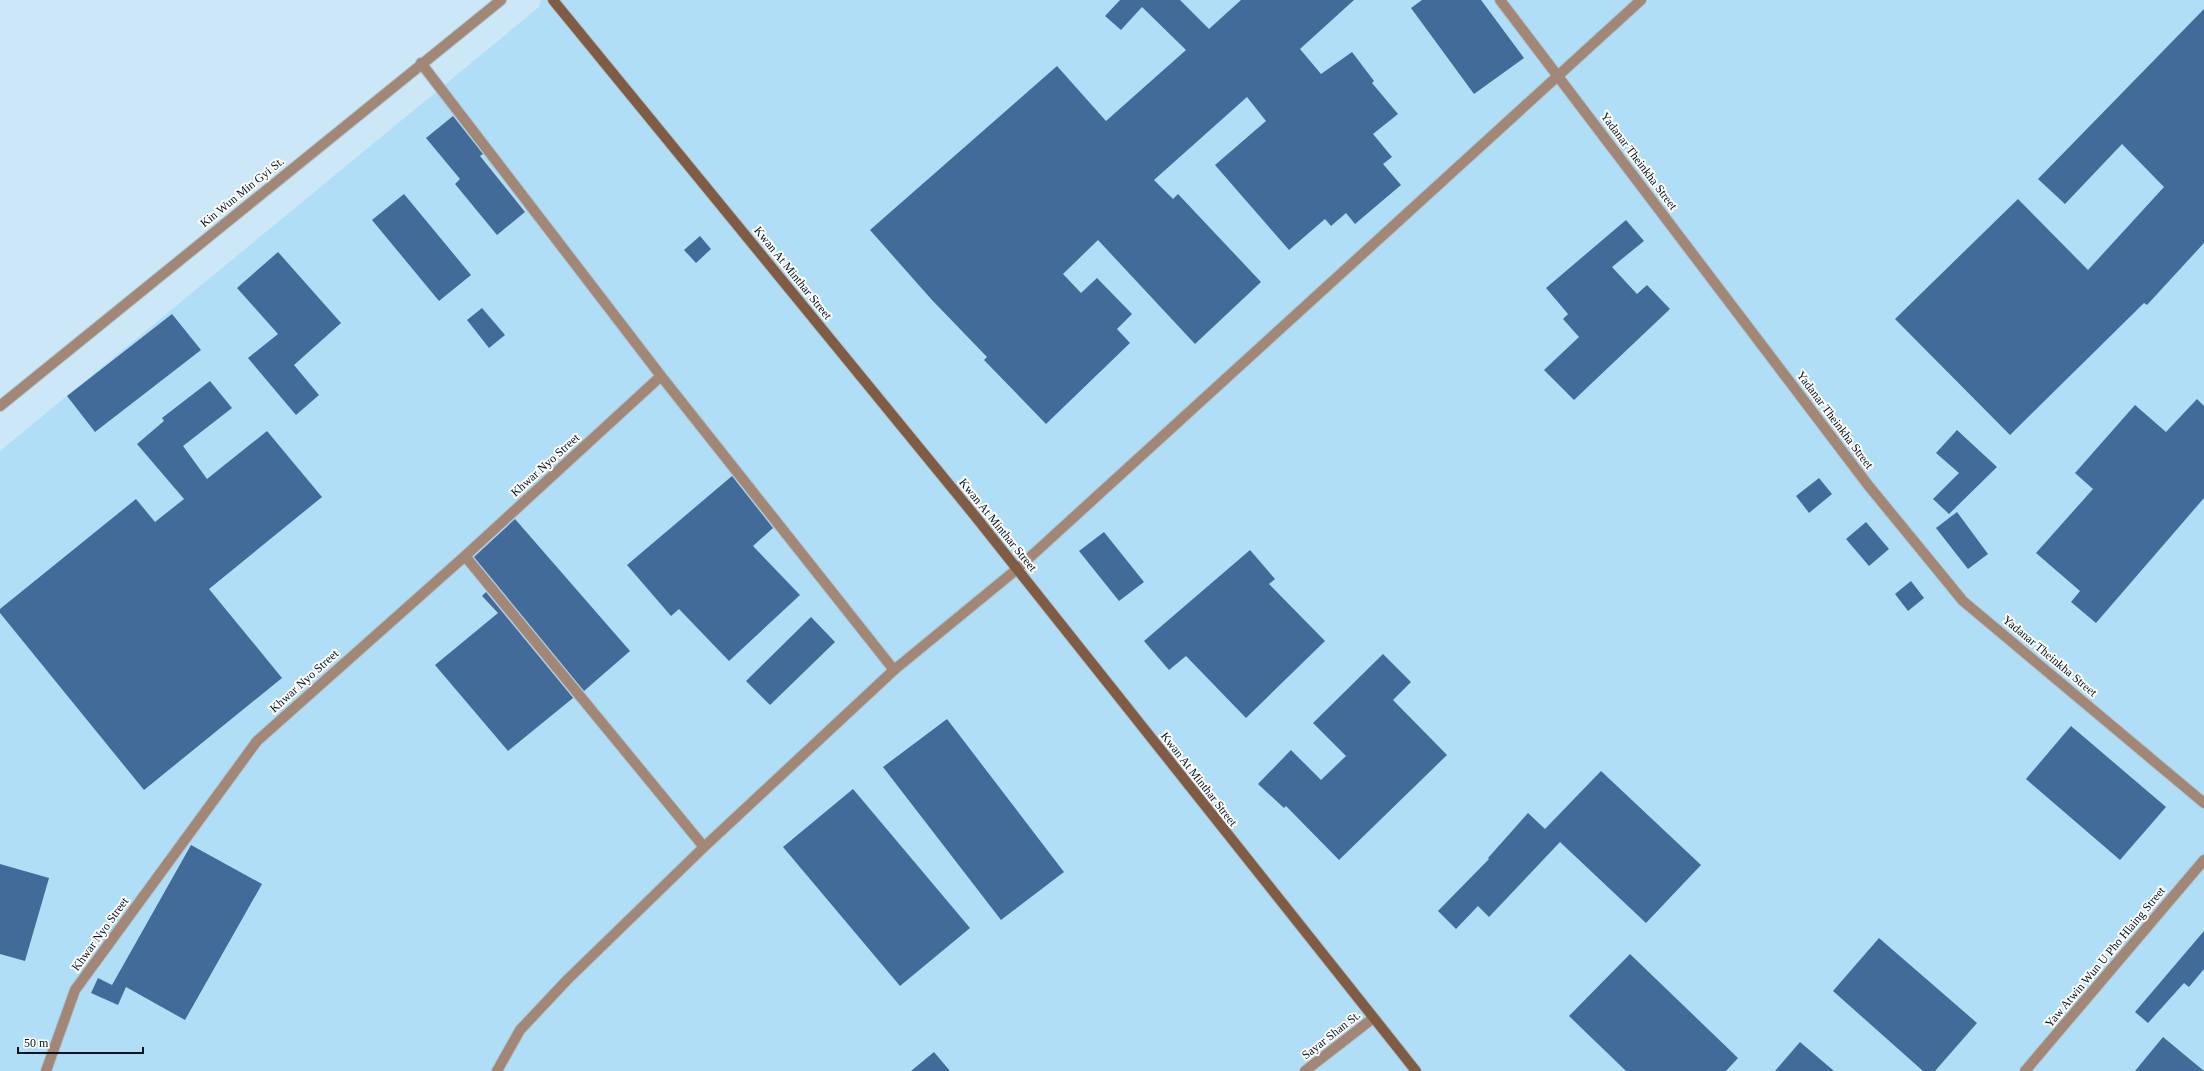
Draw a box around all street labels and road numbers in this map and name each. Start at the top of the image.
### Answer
street label: Yadanar Theinkha Street [1598,109,1681,213]
street label: Kin Wun Min Gyi St. [197,154,287,230]
street label: Kwan At Minthar Street [751,224,835,323]
street label: Yadanar Theinkha Street [1794,368,1877,472]
street label: Khwar Nyo Street [508,430,583,499]
street label: Kwan At Minthar Street [956,476,1040,575]
street label: Yadanar Theinkha Street [2000,613,2100,700]
street label: Khwar Nyo Street [267,646,342,715]
street label: Kwan At Minthar Street [1158,729,1241,829]
street label: Yaw Atwin Wun U Pho Hlaing Street [2042,883,2168,1030]
street label: Khwar Nyo Street [69,894,132,973]
street label: Sayar Shan St. [1299,1008,1363,1062]

